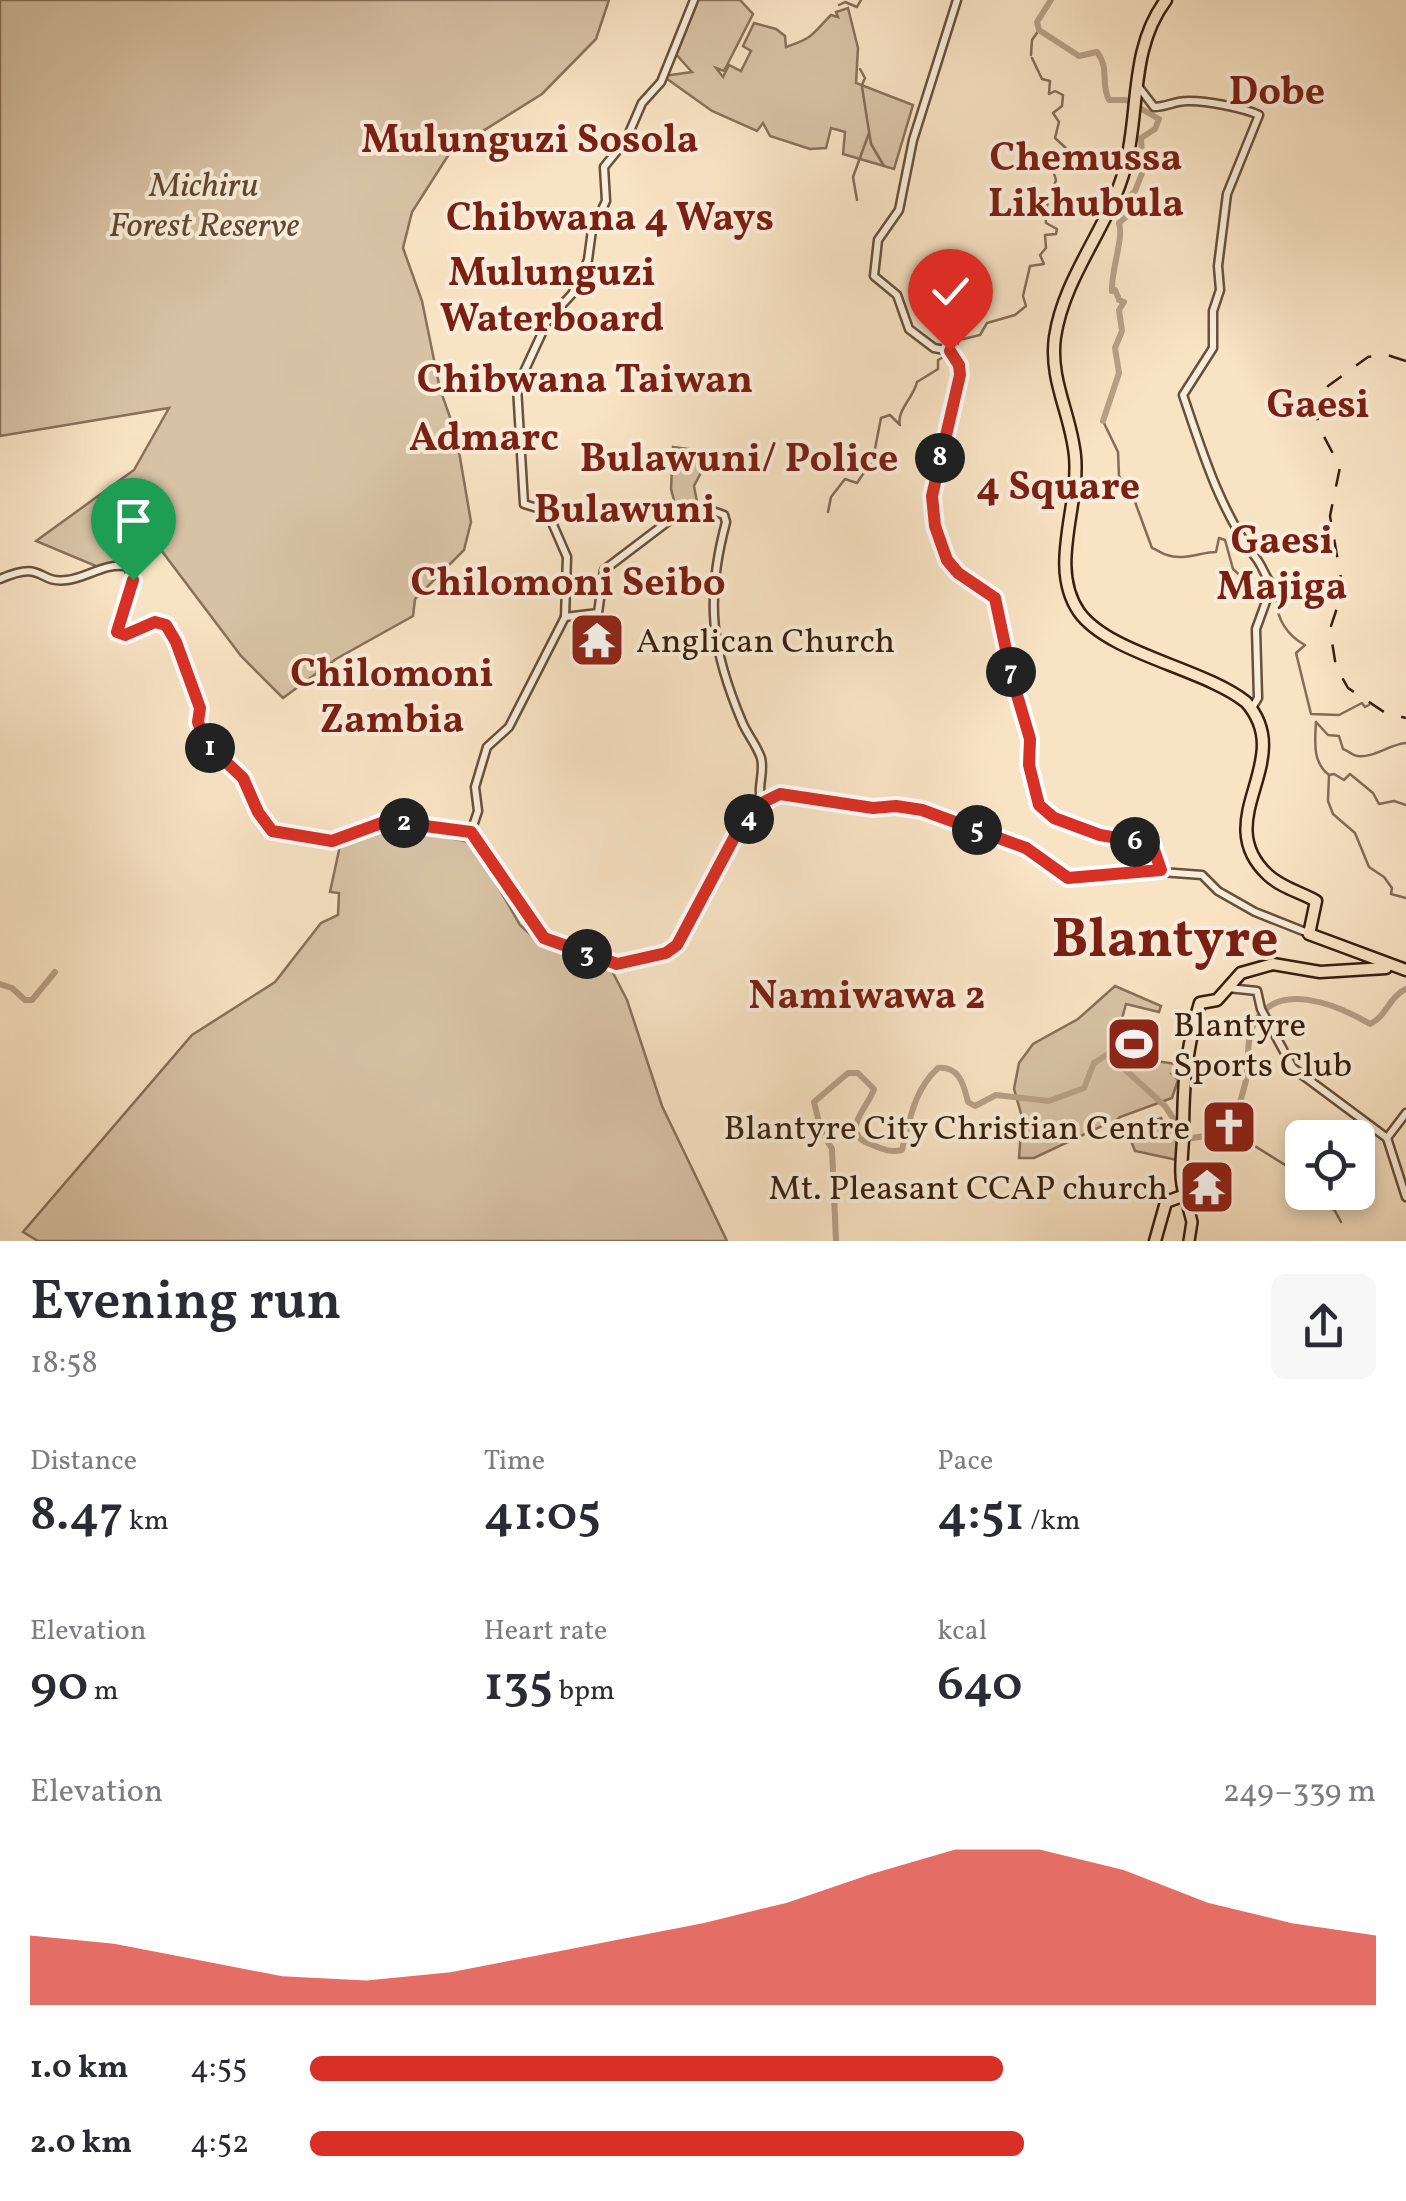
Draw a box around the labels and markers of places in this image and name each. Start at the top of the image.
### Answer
pin [908,249,993,352]
pin: 8 [915,433,965,483]
pin [91,478,176,581]
temple icon: Anglican Church [567,610,627,670]
place label: Anglican Church [636,619,895,667]
pin: 7 [986,647,1036,697]
pin: 1 [185,723,235,773]
pin: 4 [724,794,774,844]
pin: 2 [379,798,429,848]
pin: 5 [952,805,1002,855]
pin: 6 [1110,817,1160,867]
pin: 3 [562,929,612,979]
place label: Blantyre Sports Club [1173,1003,1352,1091]
sports icon: Blantyre Sports Club [1104,1014,1164,1074]
church icon: Blantyre City Christian Centre [1199,1097,1259,1157]
place label: Blantyre City Christian Centre [723,1106,1190,1154]
temple icon: Mt. Pleasant CCAP church [1177,1157,1237,1217]
place label: Mt. Pleasant CCAP church [769,1166,1168,1214]

